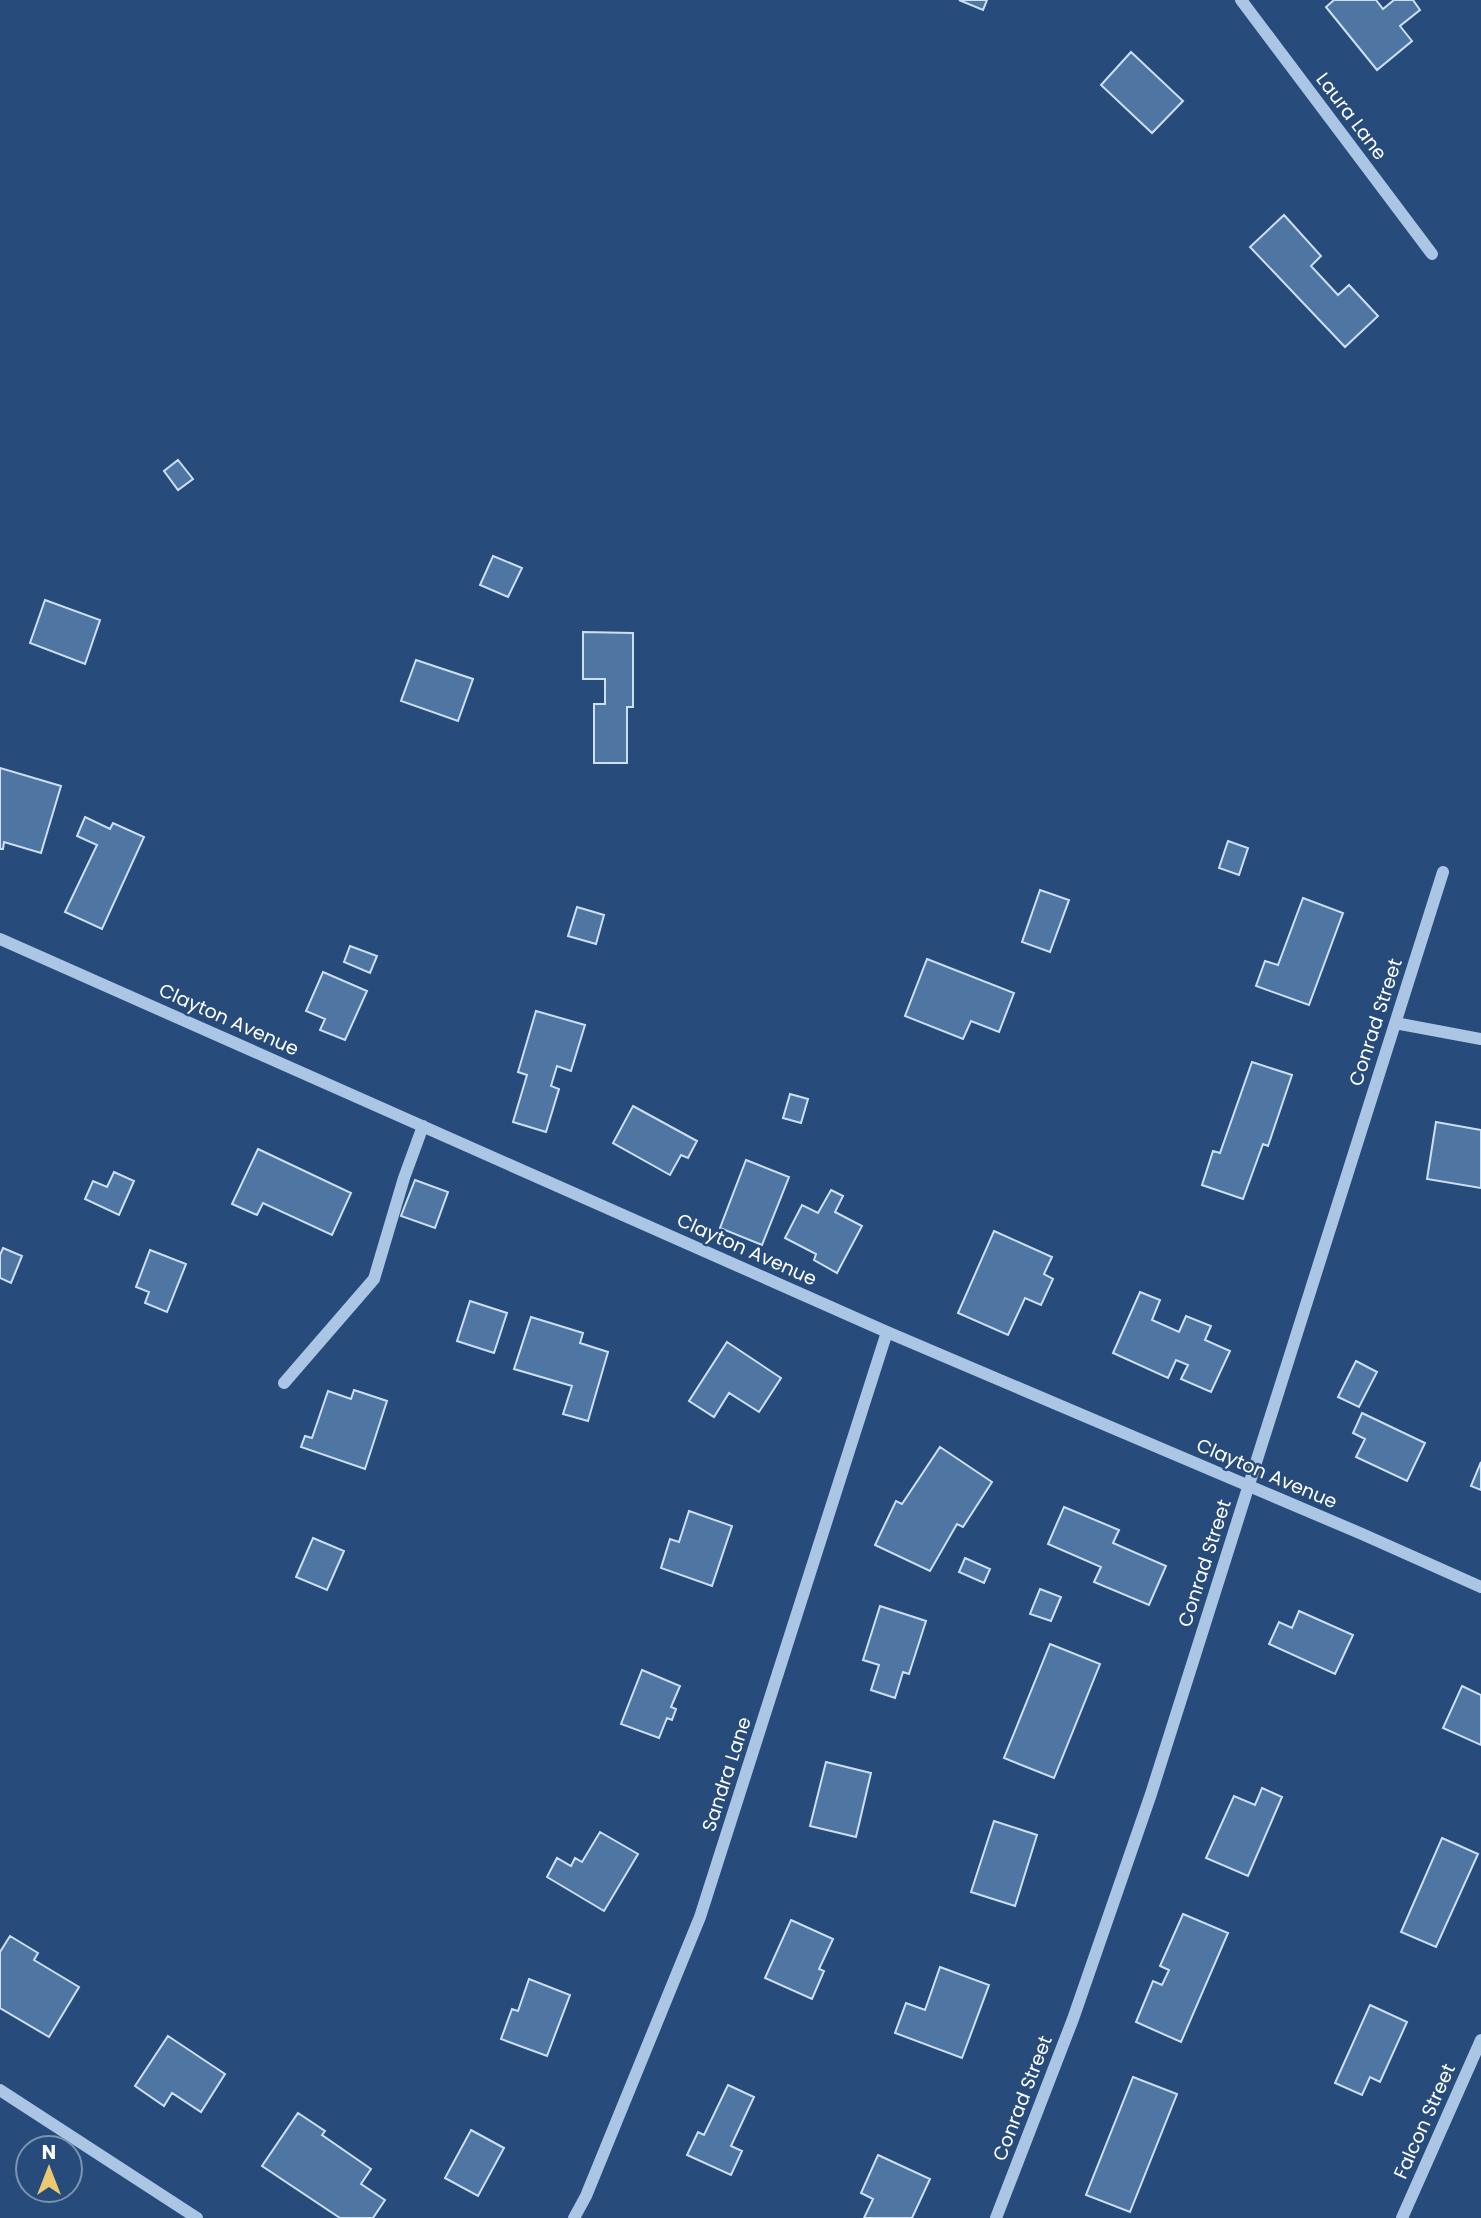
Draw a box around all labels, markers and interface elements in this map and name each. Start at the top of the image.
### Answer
street label: Laura Lane [1310,67,1393,166]
street label: Conrad Street [1342,955,1409,1089]
street label: Clayton Avenue [155,977,303,1062]
street label: Clayton Avenue [673,1207,821,1292]
street label: Clayton Avenue [1192,1432,1341,1515]
street label: Conrad Street [1171,1496,1238,1630]
street label: Sandra Lane [695,1713,758,1835]
street label: Conrad Street [986,2031,1059,2165]
street label: Falcon Street [1387,2059,1462,2183]
north arrow [14,2134,84,2204]
text: N [42,2139,56,2166]

